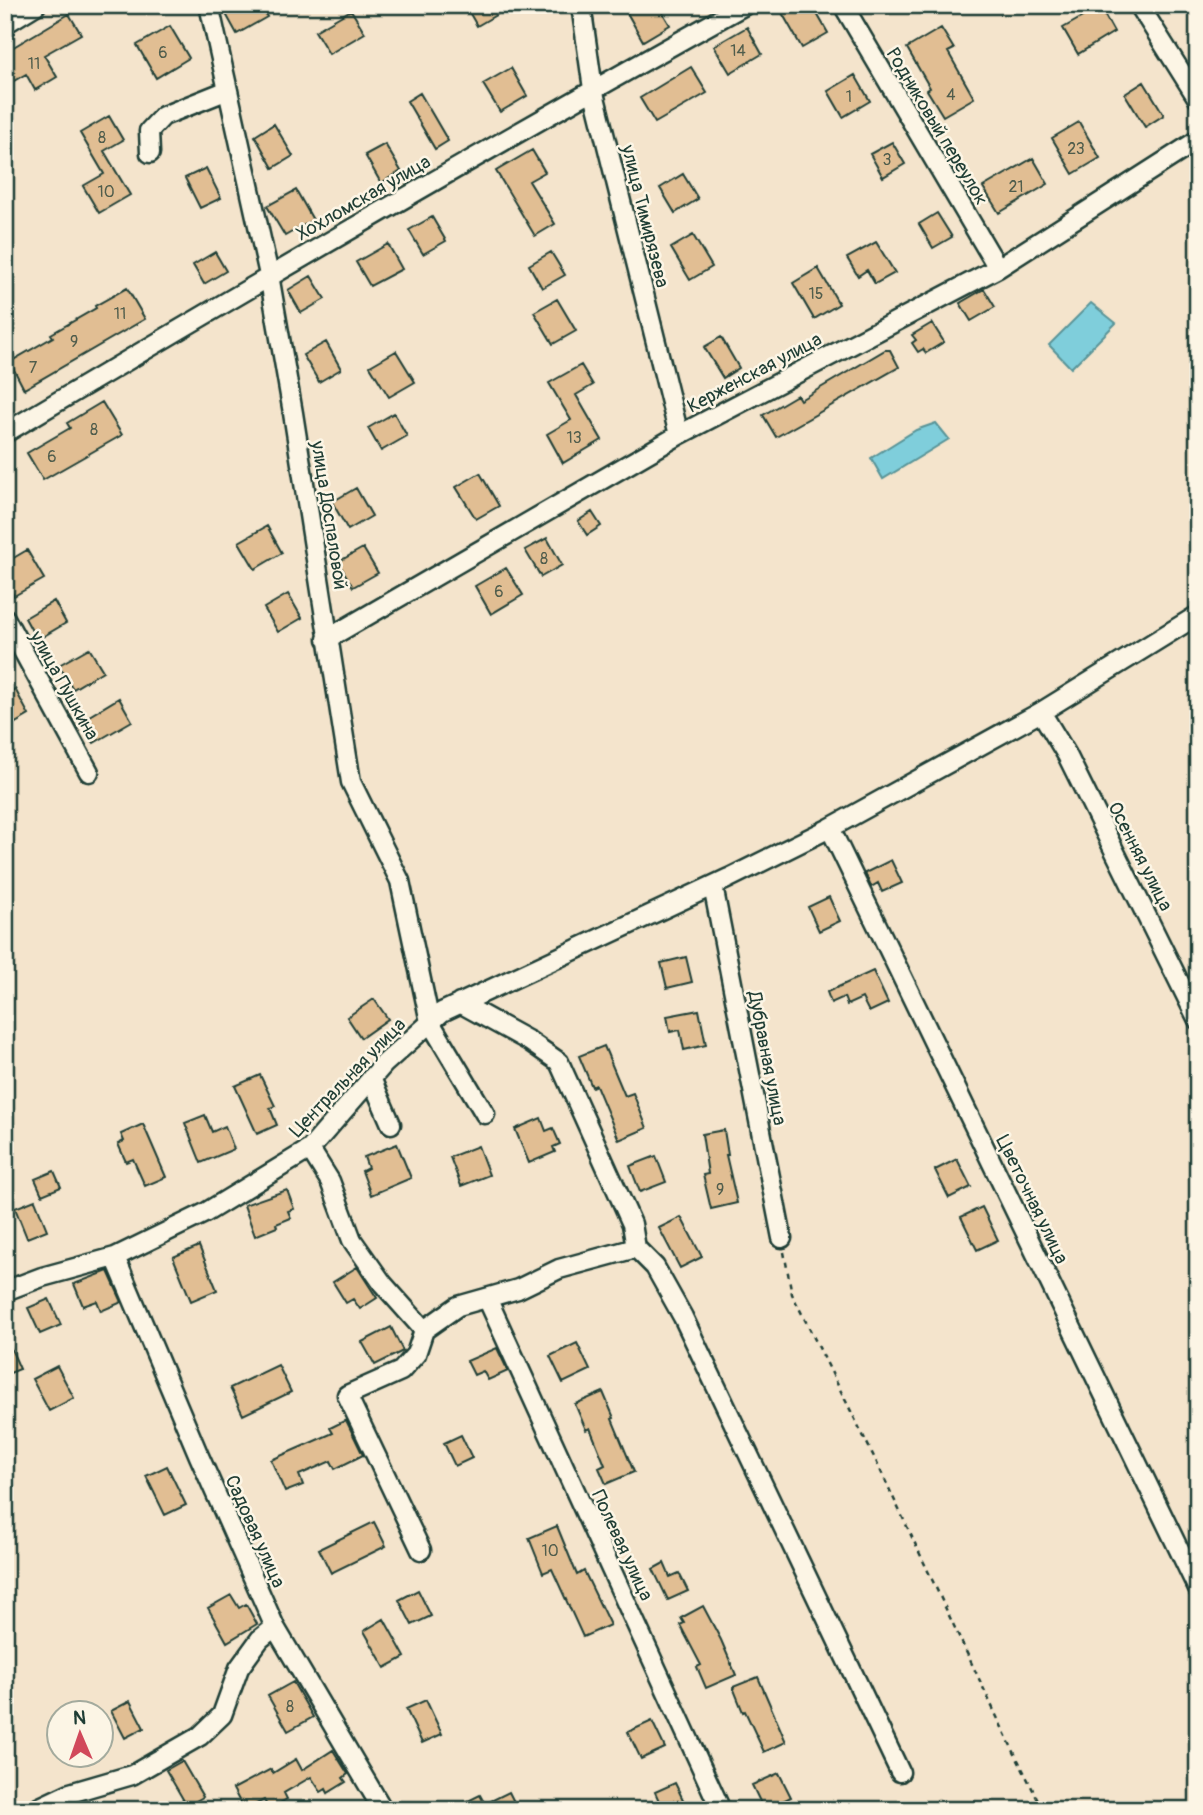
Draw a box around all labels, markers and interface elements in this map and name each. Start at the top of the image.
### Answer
house number: 14 [730,41,746,61]
house number: 6 [158,43,168,63]
street label: Родниковый переулок [881,43,994,210]
house number: 11 [28,54,40,74]
house number: 4 [946,85,956,105]
house number: 1 [846,87,852,107]
house number: 8 [98,128,106,148]
house number: 23 [1067,139,1085,159]
street label: улица Тимирязева [615,142,674,290]
street label: Хохломская улица [292,150,435,246]
house number: 3 [883,150,892,170]
house number: 21 [1008,177,1024,197]
house number: 10 [97,182,115,202]
house number: 15 [809,284,823,304]
house number: 11 [114,304,126,324]
street label: Керженская улица [683,327,826,418]
house number: 9 [70,332,78,352]
house number: 7 [29,358,38,378]
house number: 8 [90,420,98,440]
house number: 13 [566,428,582,448]
street label: улица Доспаловой [305,438,353,591]
house number: 6 [47,447,57,467]
house number: 8 [540,549,548,569]
house number: 6 [494,582,504,602]
street label: улица Пушкина [24,626,104,744]
street label: Осенняя улица [1102,798,1178,915]
street label: Дубравная улица [742,988,792,1128]
street label: Центральная улица [285,1013,411,1143]
street label: Цветочная улица [991,1131,1074,1268]
house number: 9 [716,1180,724,1200]
street label: Садовая улица [220,1471,291,1592]
street label: Полевая улица [586,1486,658,1605]
house number: 10 [541,1541,559,1561]
house number: 8 [286,1697,294,1717]
north arrow [46,1700,116,1770]
text: N [73,1706,86,1730]

